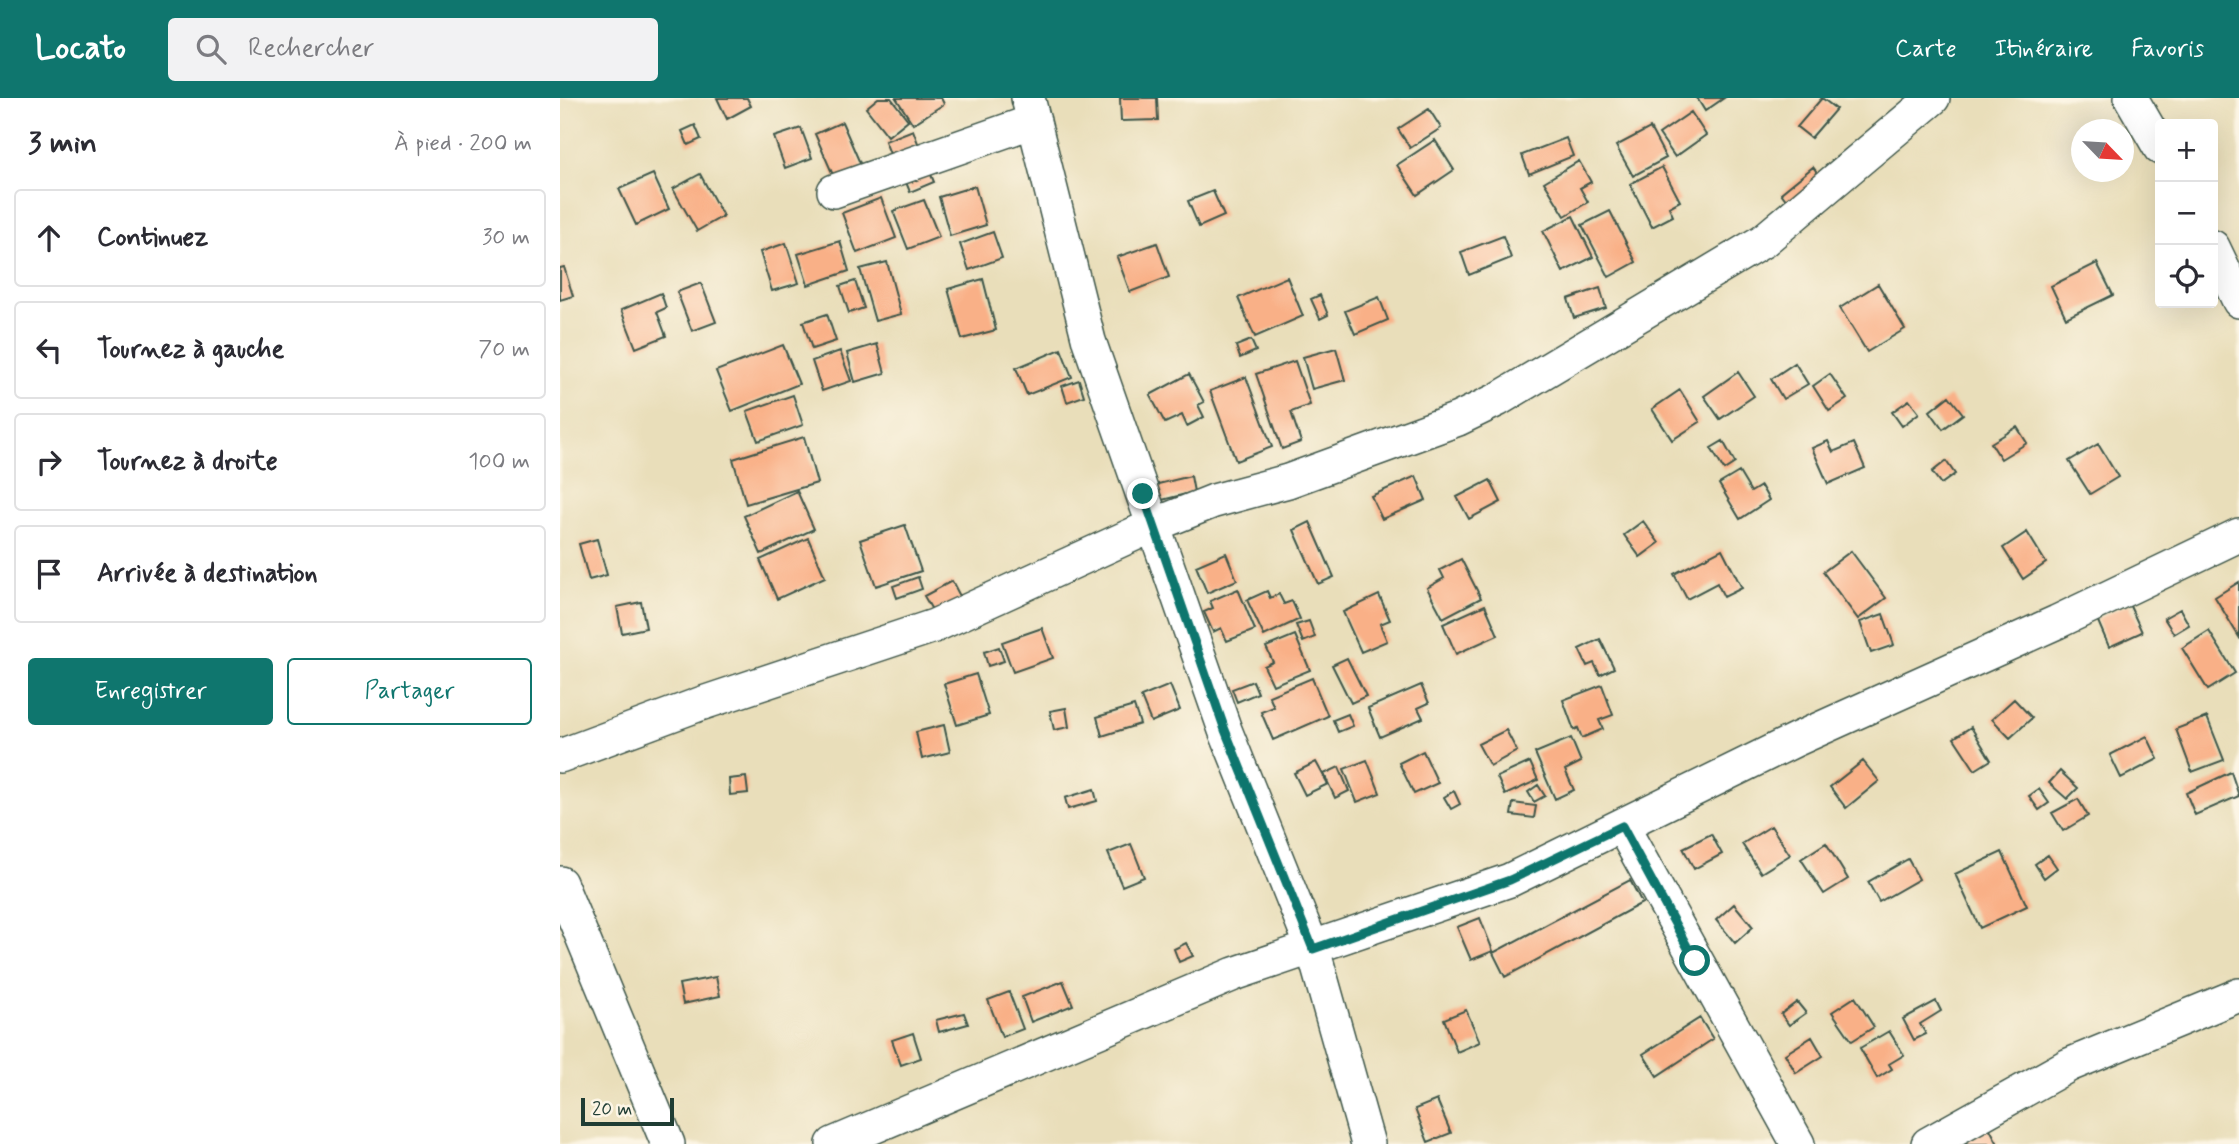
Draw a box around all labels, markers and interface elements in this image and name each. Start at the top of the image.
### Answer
search box [168,18,658,81]
text: Locato [35,27,126,71]
icon: search [192,30,230,68]
text: Rechercher [248,32,374,66]
text: Carte [1895,34,1957,65]
text: Itinéraire [1995,34,2093,65]
text: Favoris [2131,34,2204,65]
north arrow [2071,119,2134,182]
map controls [2155,119,2218,308]
button: + [2155,119,2218,182]
text: 3 min [28,124,97,163]
text: À pied · 200 m [394,129,532,159]
button: − [2155,182,2218,245]
icon: ahead [30,219,68,257]
text: Continuez [97,221,208,255]
text: 30 m [482,223,530,253]
button: locate [2155,245,2218,308]
icon: left [30,331,68,369]
text: Tournez à gauche [97,333,284,367]
text: 70 m [478,335,530,365]
icon: right [30,443,68,481]
text: Tournez à droite [97,445,278,479]
text: 100 m [468,447,530,477]
route end [1127,478,1158,509]
icon: arrive [30,555,68,593]
text: Arrivée à destination [97,557,318,591]
button: Enregistrer [28,658,273,725]
button: Partager [287,658,532,725]
route start [1679,945,1710,976]
scale bar [581,1095,674,1127]
text: 20 m [592,1097,632,1122]

